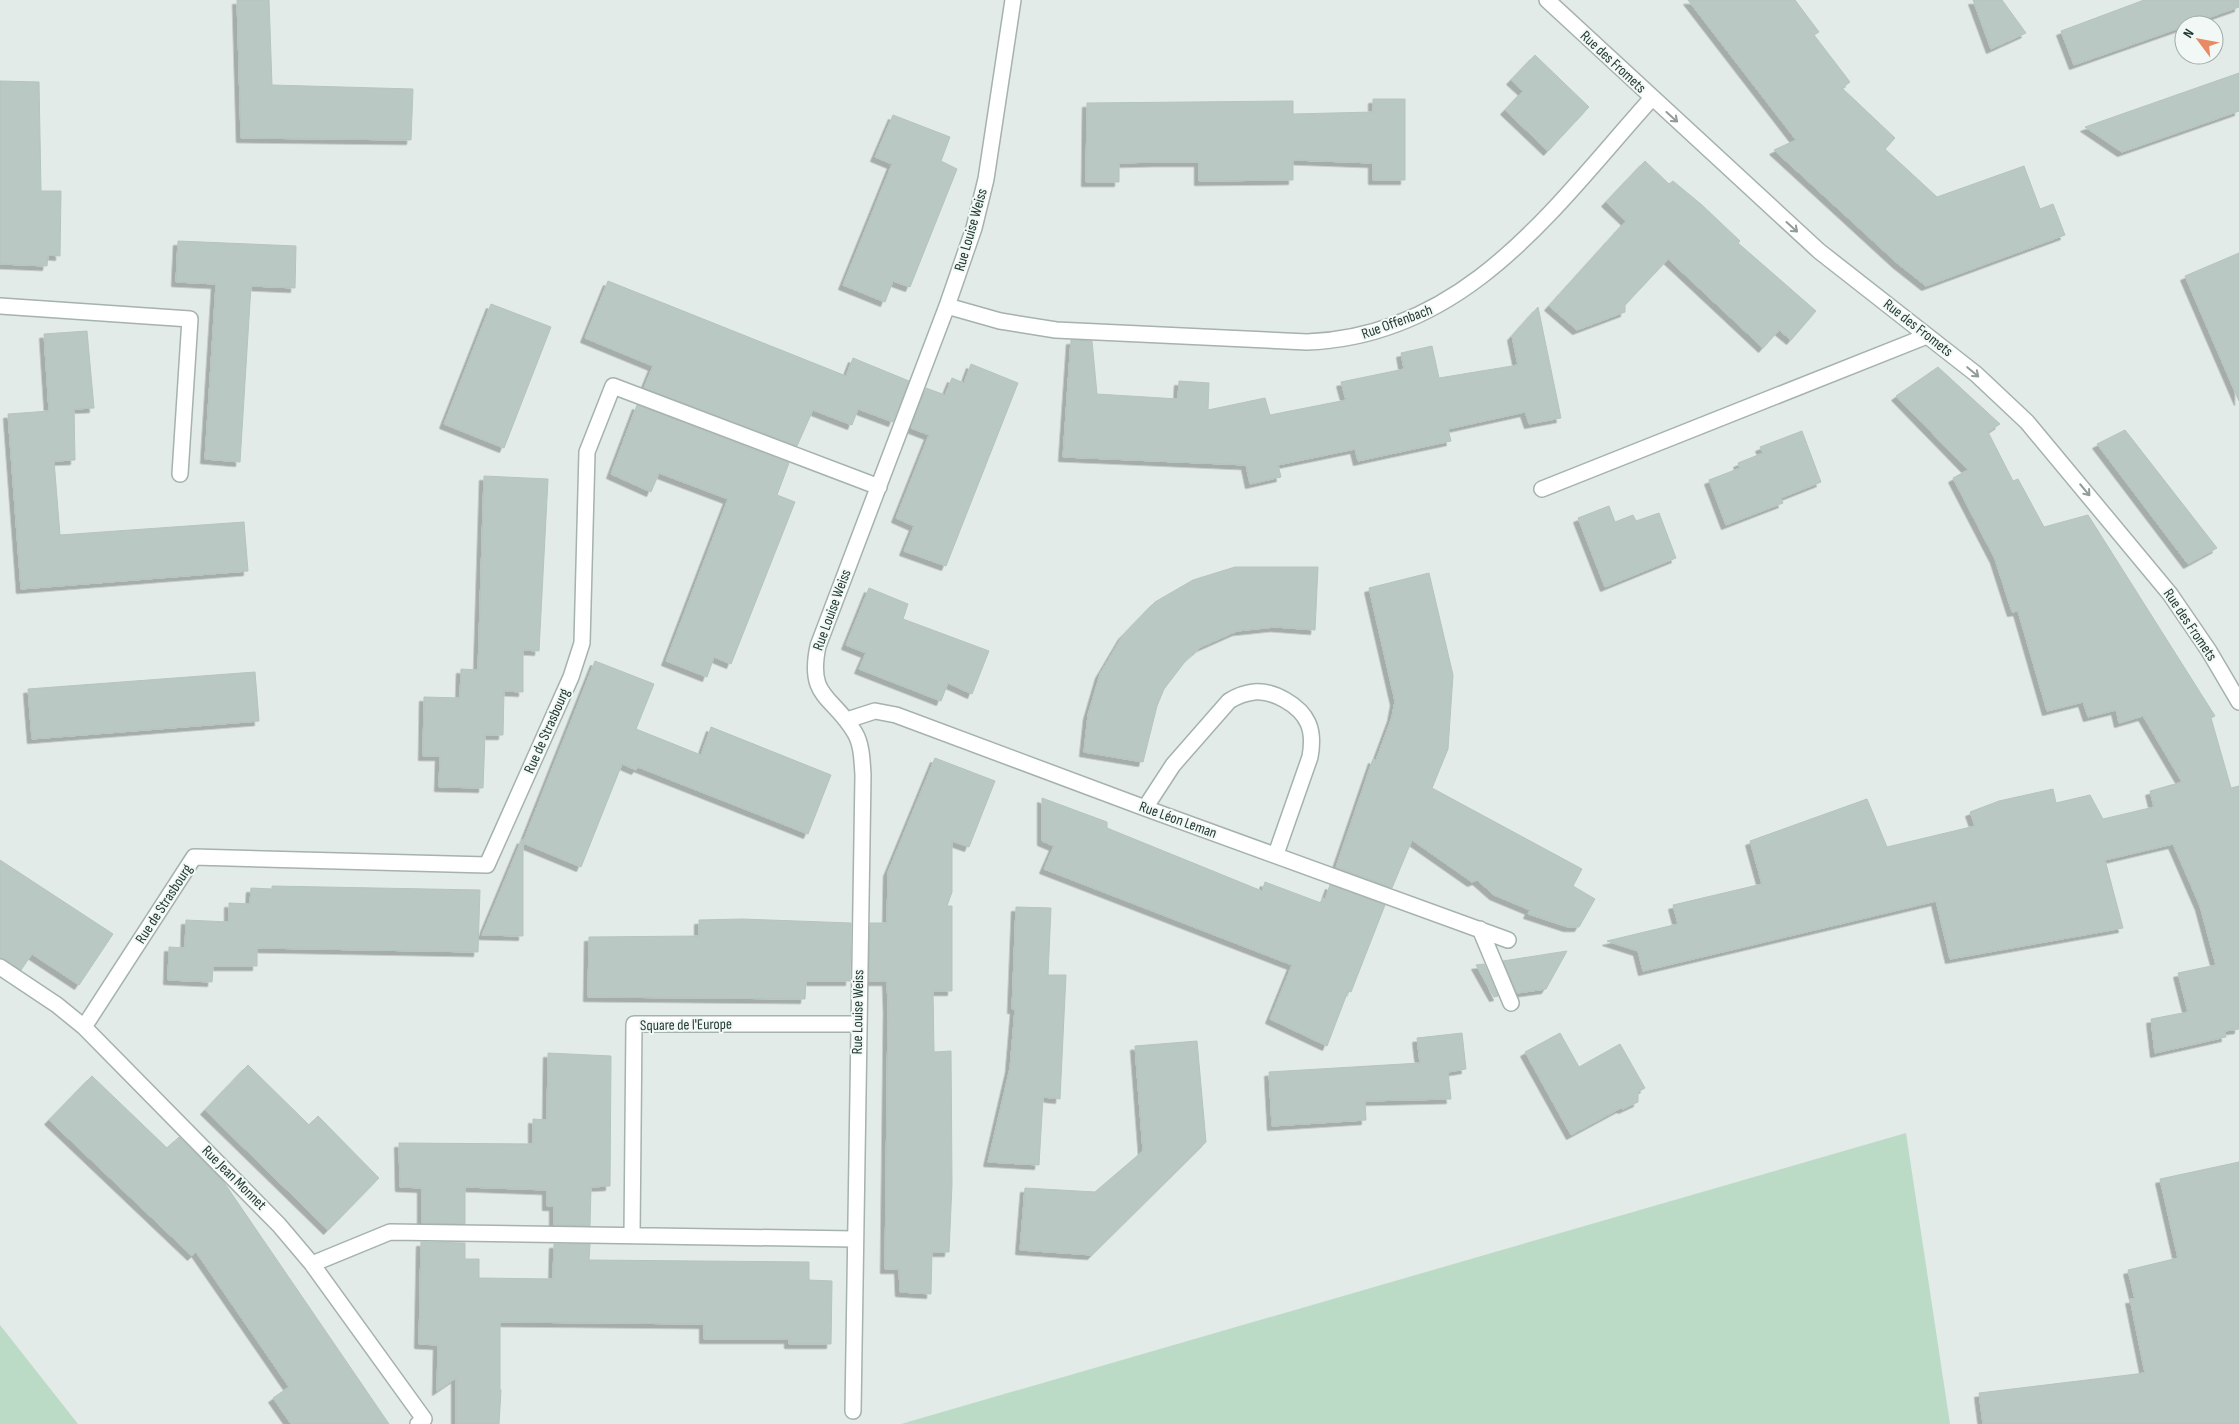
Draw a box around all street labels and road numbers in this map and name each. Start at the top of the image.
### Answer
street label: Rue des Fromets [1576,27,1650,97]
street label: Rue Louise Weiss [950,187,992,273]
street label: Rue des Fromets [1879,295,1957,361]
street label: Rue Offenbach [1359,300,1435,344]
street label: Rue Louise Weiss [809,567,855,653]
street label: Rue des Fromets [2159,585,2221,665]
street label: Rue de Strasbourg [520,686,574,776]
street label: Rue Léon Leman [1137,797,1219,843]
street label: Rue de Strasbourg [131,861,197,947]
street label: Rue Louise Weiss [848,969,868,1055]
street label: Square de l'Europe [640,1015,732,1035]
street label: Rue Jean Monnet [198,1142,271,1215]

